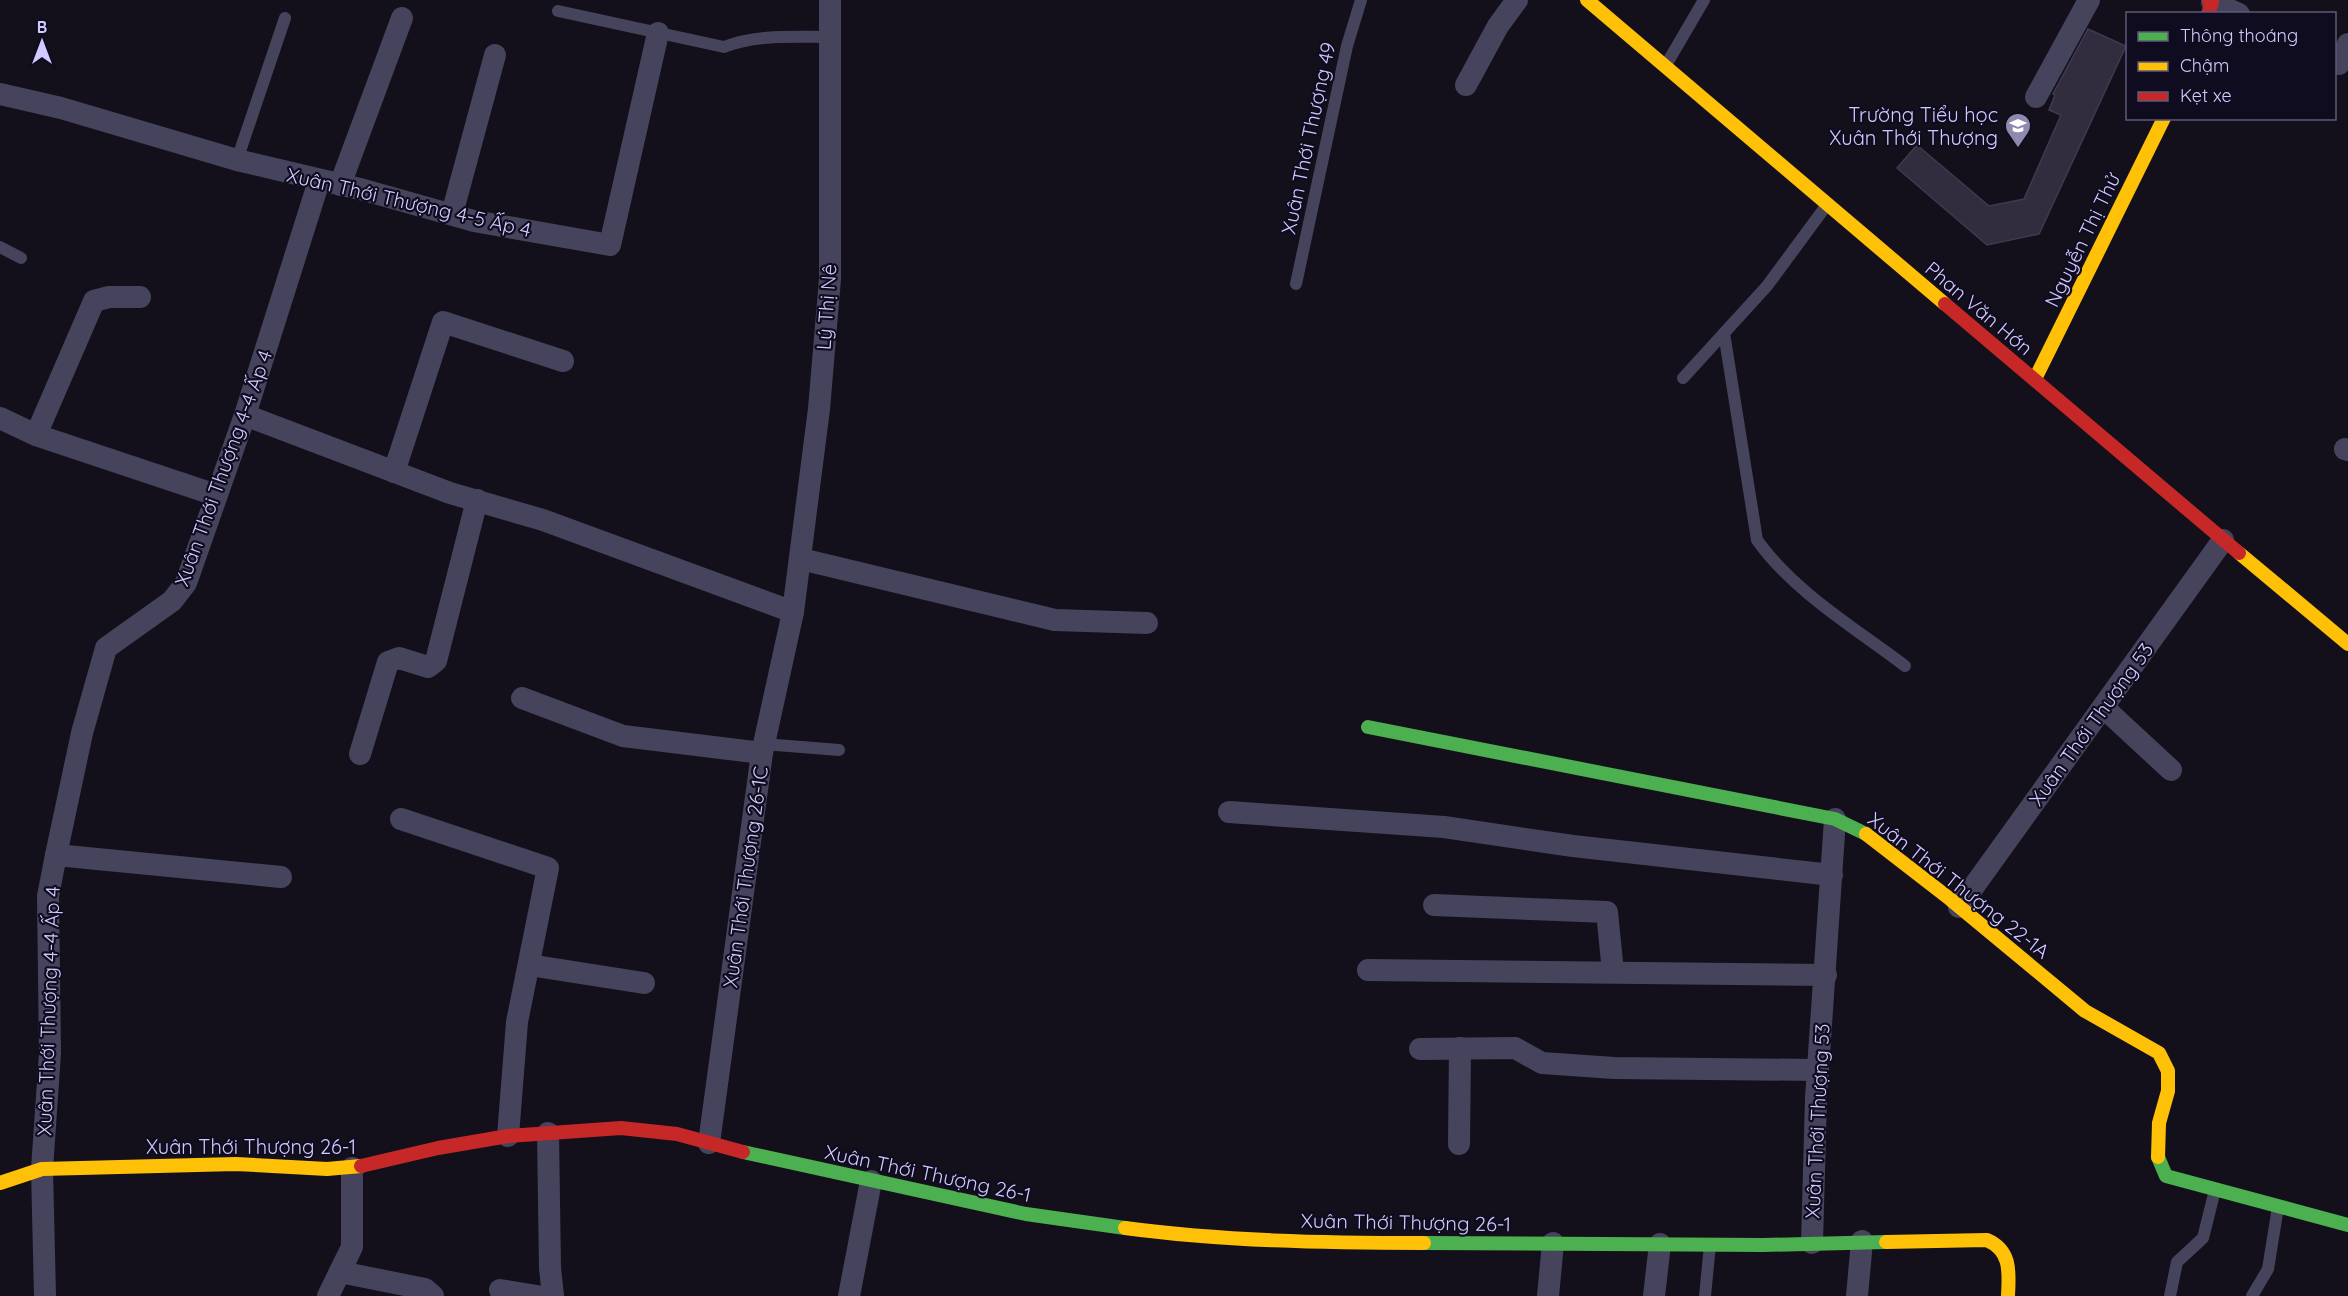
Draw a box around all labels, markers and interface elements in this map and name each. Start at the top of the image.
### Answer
north arrow [12,12,72,72]
legend [2126,12,2336,120]
text: B [37,17,47,37]
text: Thông thoáng [2180,24,2298,47]
street label: Xuân Thới Thượng 49 [1275,40,1341,236]
text: Chậm [2180,54,2229,77]
text: Kẹt xe [2180,84,2232,107]
place label: Trường Tiểu học Xuân Thới Thượng [1829,102,1998,150]
school or university icon: Trường Tiểu học Xuân Thới Thượng [2003,111,2033,149]
street label: Xuân Thới Thượng 4-5 Ấp 4 [284,162,534,242]
street label: Nguyễn Thị Thử [2039,168,2126,311]
street label: Phan Văn Hớn [1920,256,2038,360]
street label: Lý Thị Nê [811,263,841,351]
street label: Xuân Thới Thượng 4-4 Ấp 4 [169,346,277,590]
street label: Xuân Thới Thượng 53 [2023,638,2159,810]
street label: Xuân Thới Thượng 26-1C [717,765,773,989]
street label: Xuân Thới Thượng 22-1A [1863,806,2055,964]
street label: Xuân Thới Thượng 4-4 Ấp 4 [31,886,65,1136]
street label: Xuân Thới Thượng 53 [1799,1023,1835,1219]
street label: Xuân Thới Thượng 26-1 [146,1134,356,1159]
street label: Xuân Thới Thượng 26-1 [823,1139,1033,1207]
street label: Xuân Thới Thượng 26-1 [1301,1208,1511,1236]

